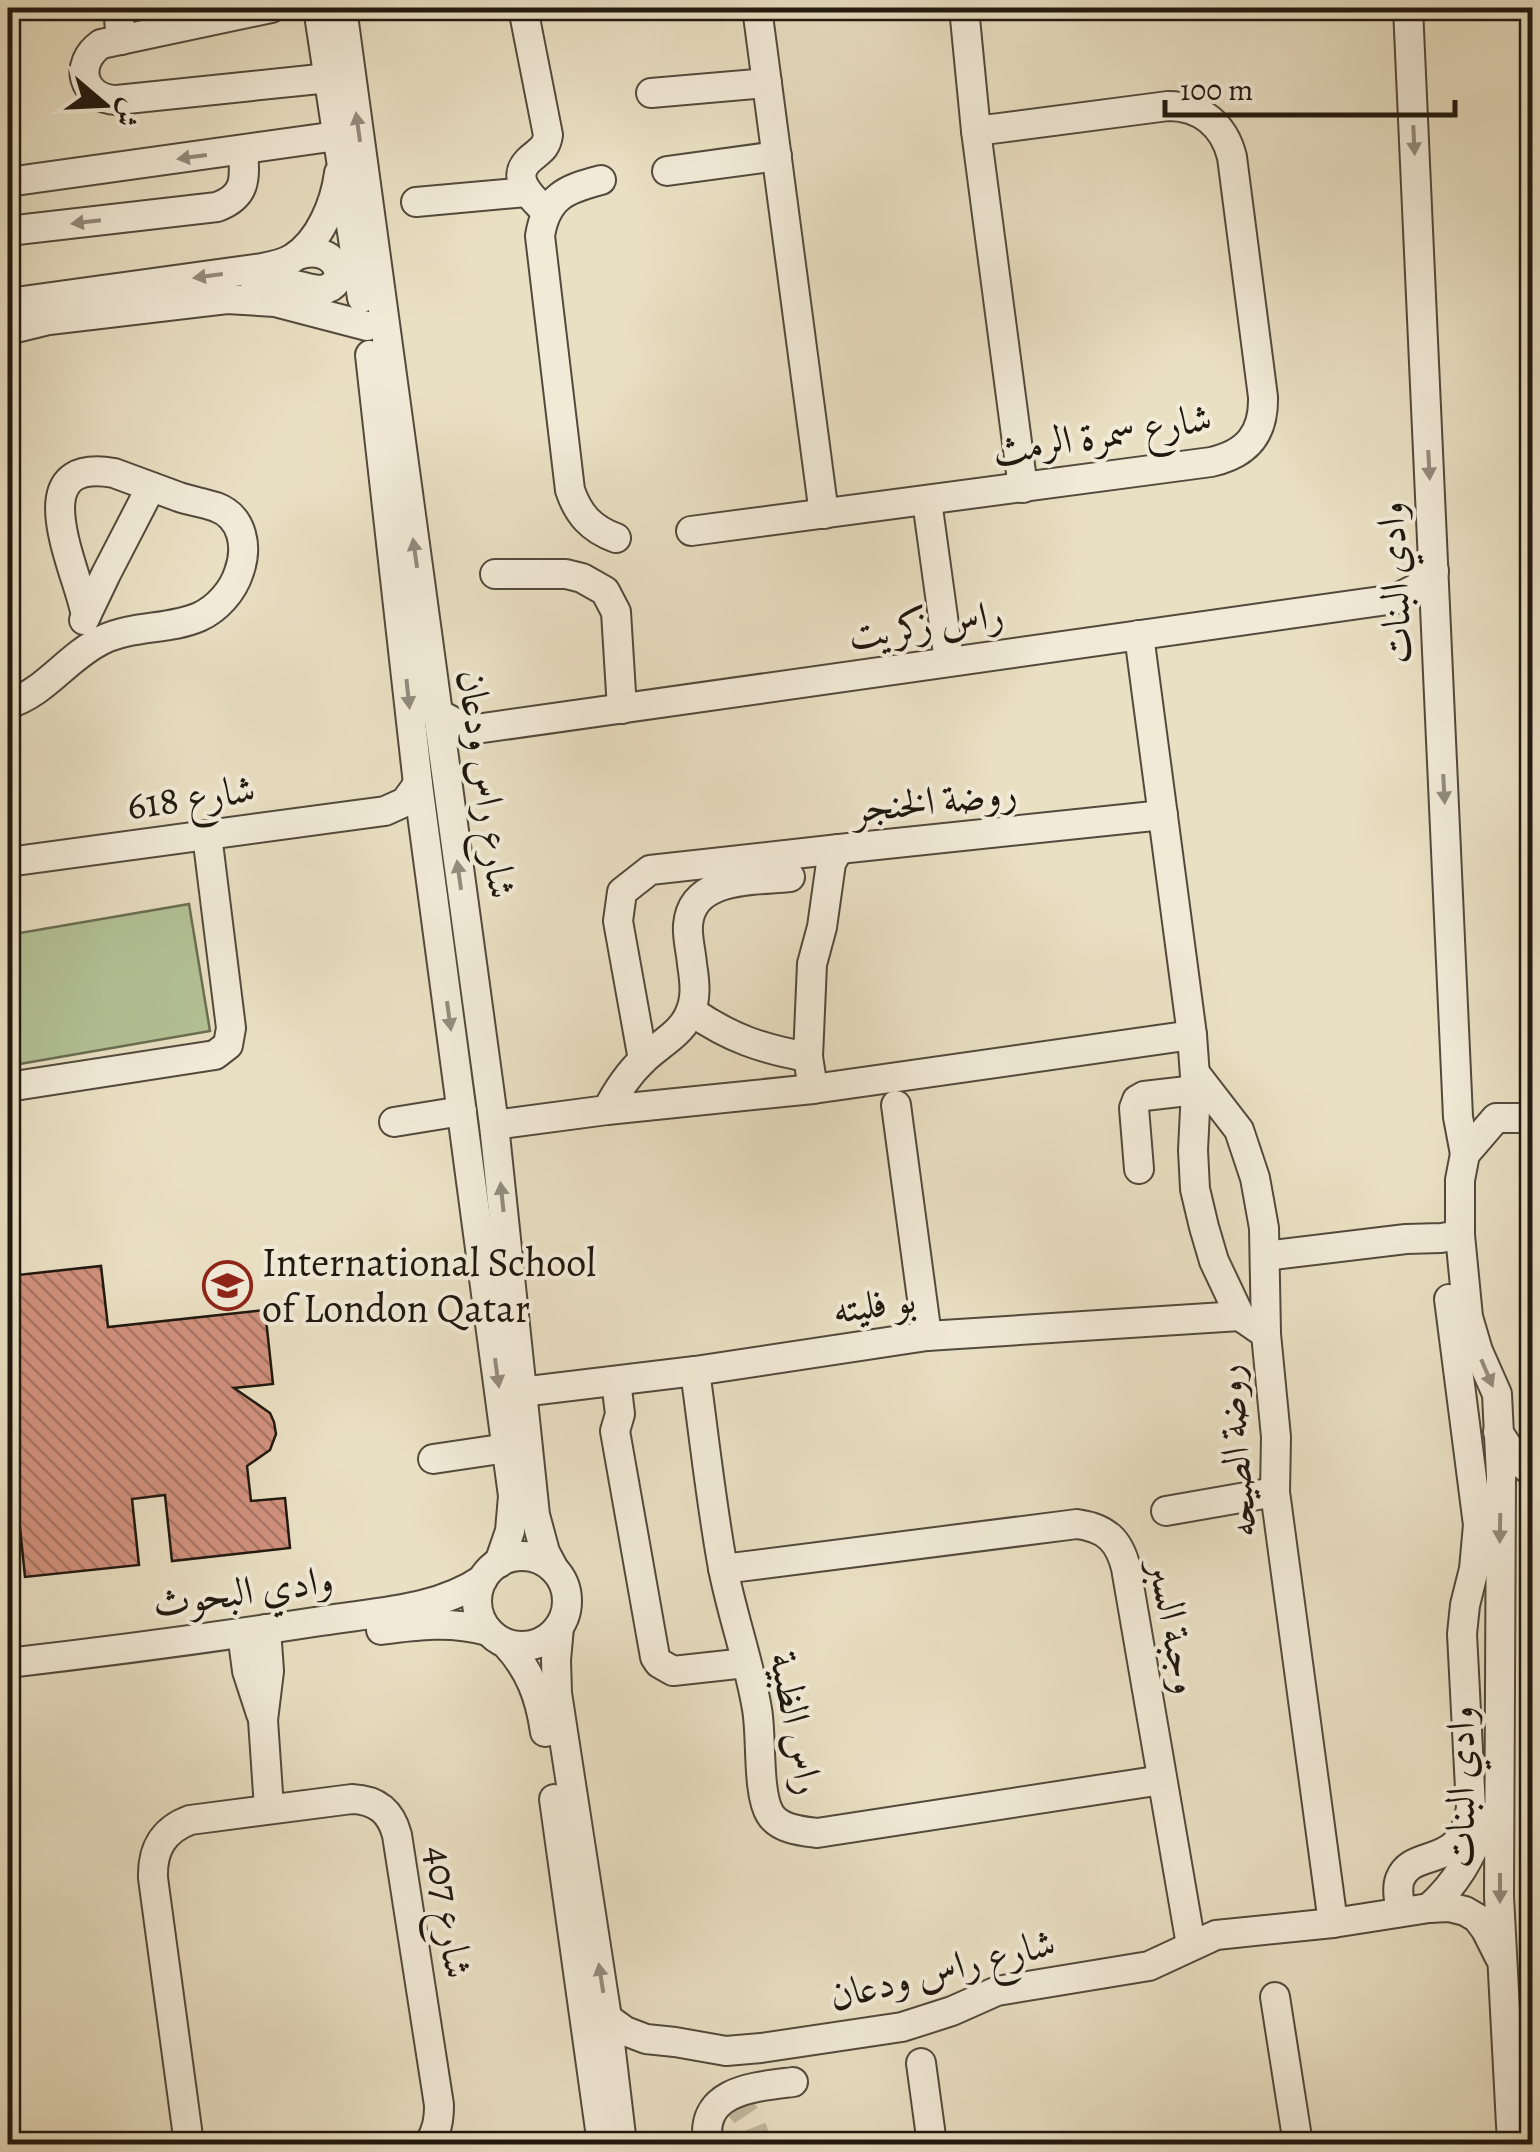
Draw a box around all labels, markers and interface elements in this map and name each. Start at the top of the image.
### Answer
north arrow [55,55,155,155]
scale bar [1165,55,1455,117]
text: 100 m [1180,70,1253,110]
text: ش [105,93,150,132]
one-way arrow [350,110,366,142]
one-way arrow [1406,124,1422,156]
one-way arrow [175,149,207,165]
one-way arrow [70,214,101,230]
one-way arrow [192,268,224,284]
street label: شارع سمرة الرمث [988,390,1217,484]
one-way arrow [1421,449,1437,481]
street label: وادي البنات [1362,500,1430,666]
one-way arrow [407,536,423,568]
street label: راس زكريت [845,586,1007,662]
street label: شارع راس ودعان [438,666,530,903]
one-way arrow [400,679,416,710]
street label: شارع 618 [123,761,260,839]
street label: روضة الخنجر [846,764,1020,836]
one-way arrow [1436,774,1452,806]
one-way arrow [451,859,467,890]
one-way arrow [442,1001,458,1033]
one-way arrow [493,1181,509,1212]
place label: International School of London Qatar [262,1235,596,1336]
school or university icon: International School of London Qatar [201,1259,253,1311]
street label: بو فليته [829,1271,919,1337]
one-way arrow [489,1358,505,1390]
one-way arrow [1480,1358,1496,1388]
street label: روضة الصيحه [1200,1362,1270,1540]
one-way arrow [1492,1512,1508,1544]
street label: وادي البحوث [149,1551,337,1635]
street label: وجبة السبر [1134,1551,1215,1699]
street label: راس الظبية [756,1647,838,1799]
street label: وادي البنات [1433,1706,1492,1868]
street label: شارع 407 [405,1842,487,1983]
one-way arrow [1492,1872,1508,1904]
street label: شارع راس ودعان [823,1914,1062,2029]
one-way arrow [592,1962,608,1994]

